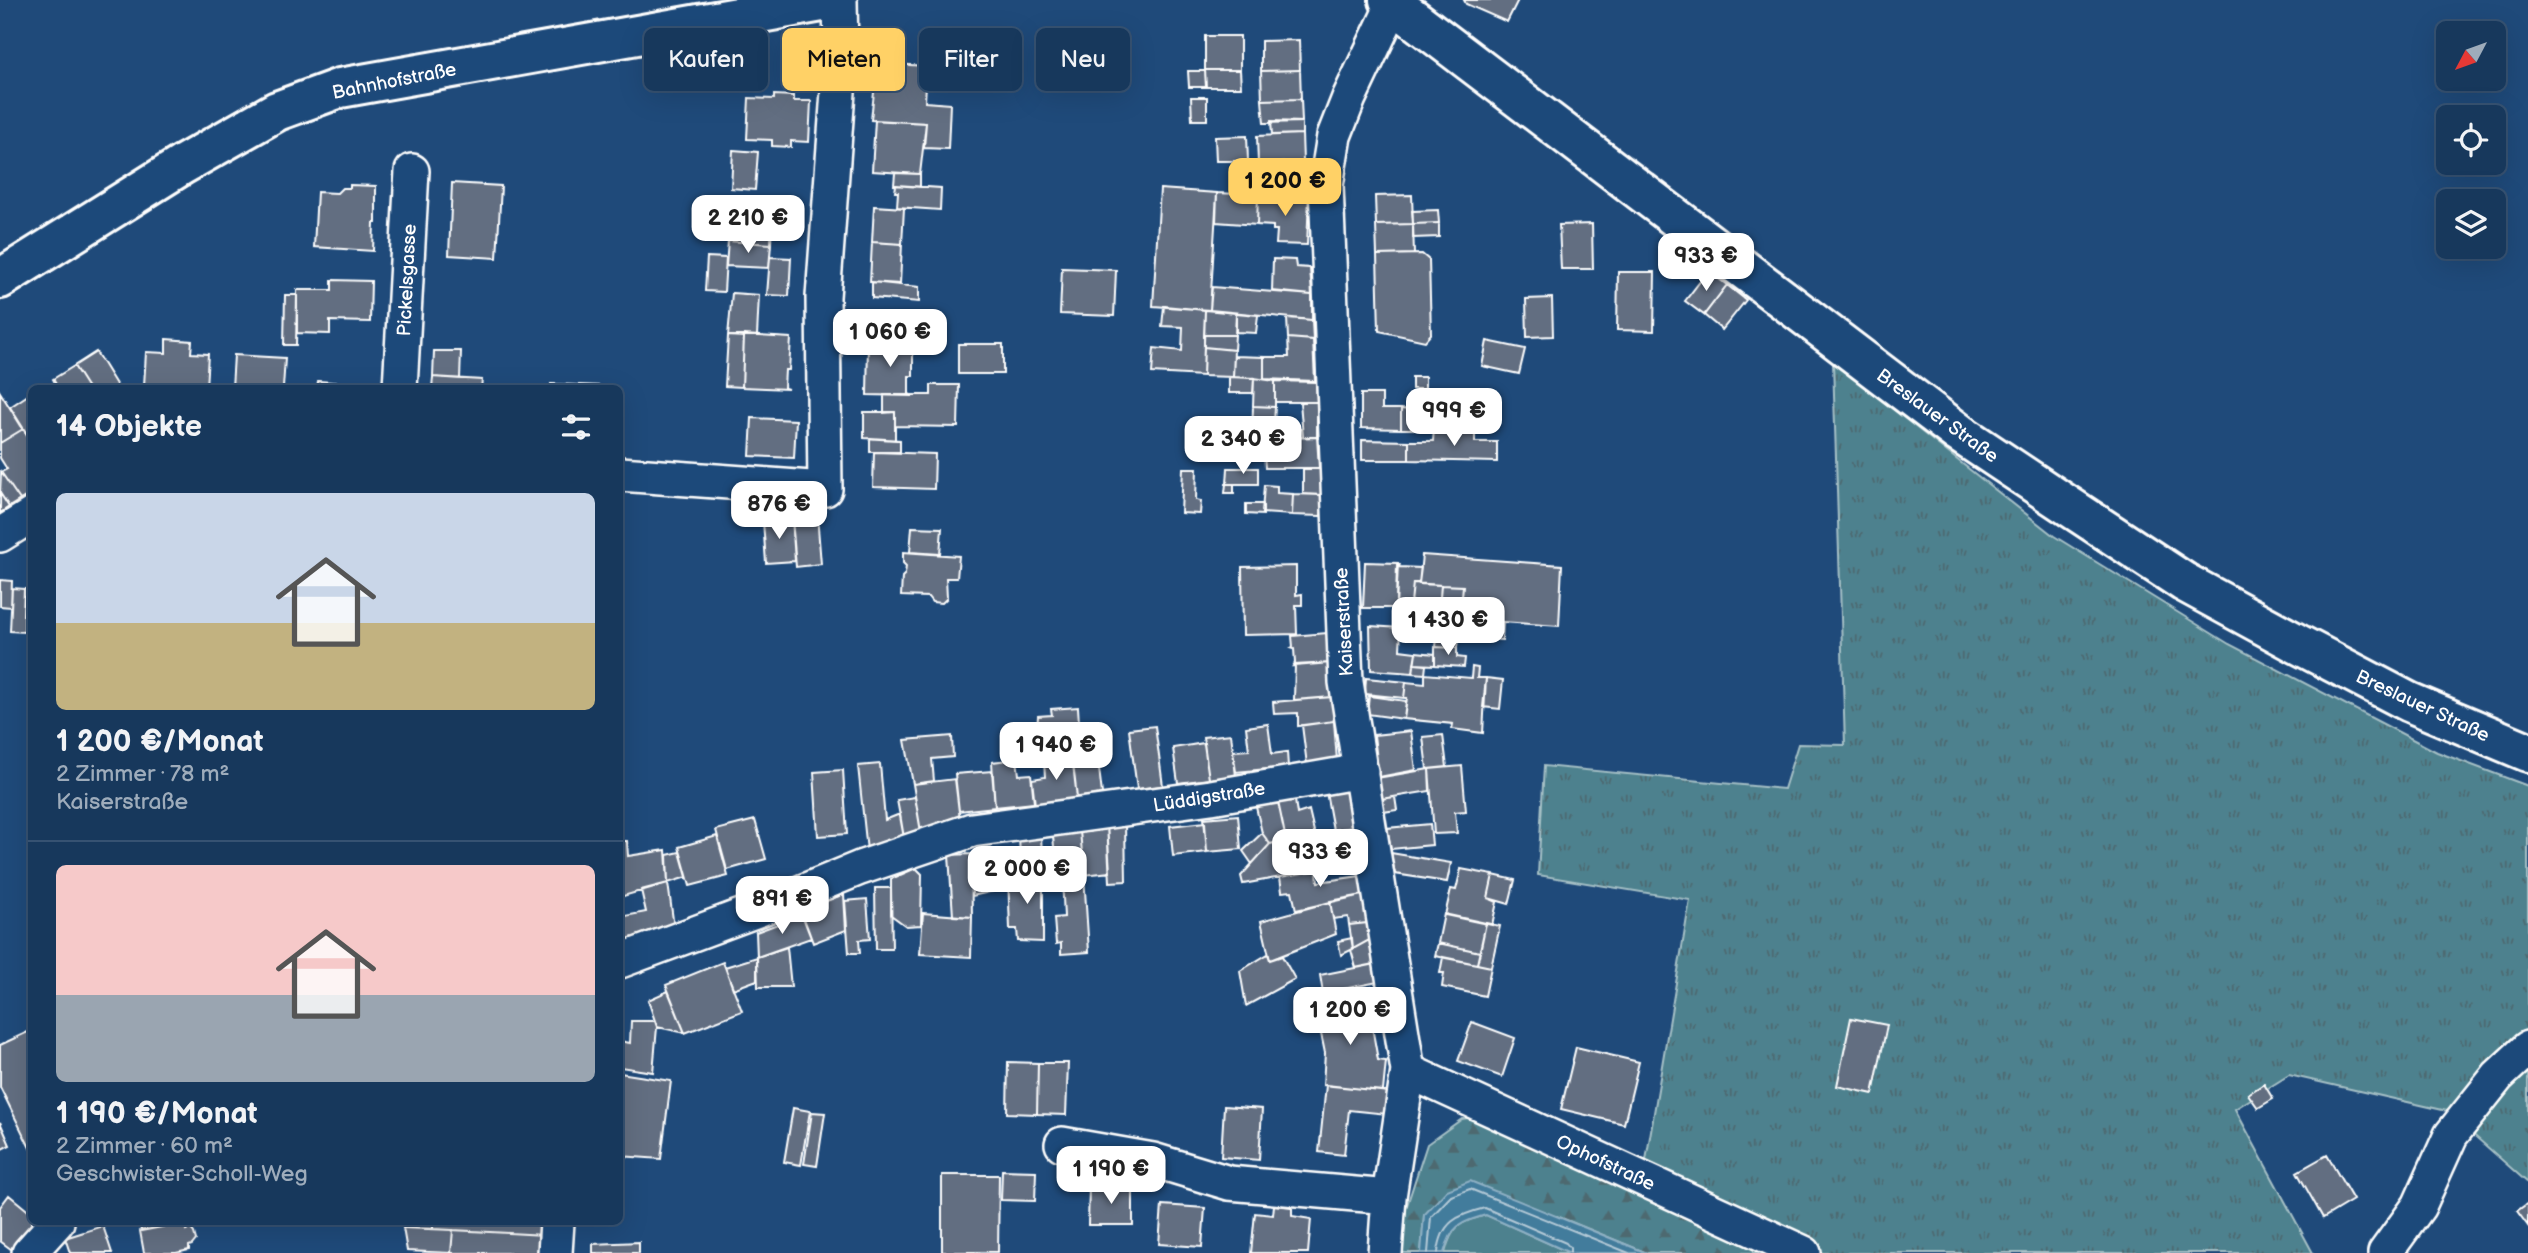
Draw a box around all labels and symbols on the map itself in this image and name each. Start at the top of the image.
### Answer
north arrow [2436,21,2506,91]
street label: Bahnhofstraße [330,58,458,105]
pin: 1 200 € [1220,158,1350,218]
pin: 2 210 € [683,196,813,255]
street label: Pickelsgasse [393,223,422,337]
pin: 933 € [1657,233,1755,293]
pin: 1 060 € [825,310,955,369]
street label: Breslauer Straße [1872,364,2002,468]
pin: 999 € [1405,388,1503,448]
pin: 2 340 € [1178,416,1308,476]
pin: 876 € [730,482,828,541]
street label: Kaiserstraße [1330,567,1359,677]
pin: 1 430 € [1383,598,1513,657]
street label: Breslauer Straße [2352,665,2493,747]
pin: 1 940 € [991,722,1121,782]
street label: Lüddigstraße [1152,777,1267,818]
pin: 933 € [1271,830,1369,889]
pin: 2 000 € [962,846,1092,906]
pin: 891 € [733,876,831,936]
pin: 1 200 € [1285,988,1415,1047]
street label: Ophofstraße [1552,1130,1658,1196]
pin: 1 190 € [1046,1146,1176,1206]

